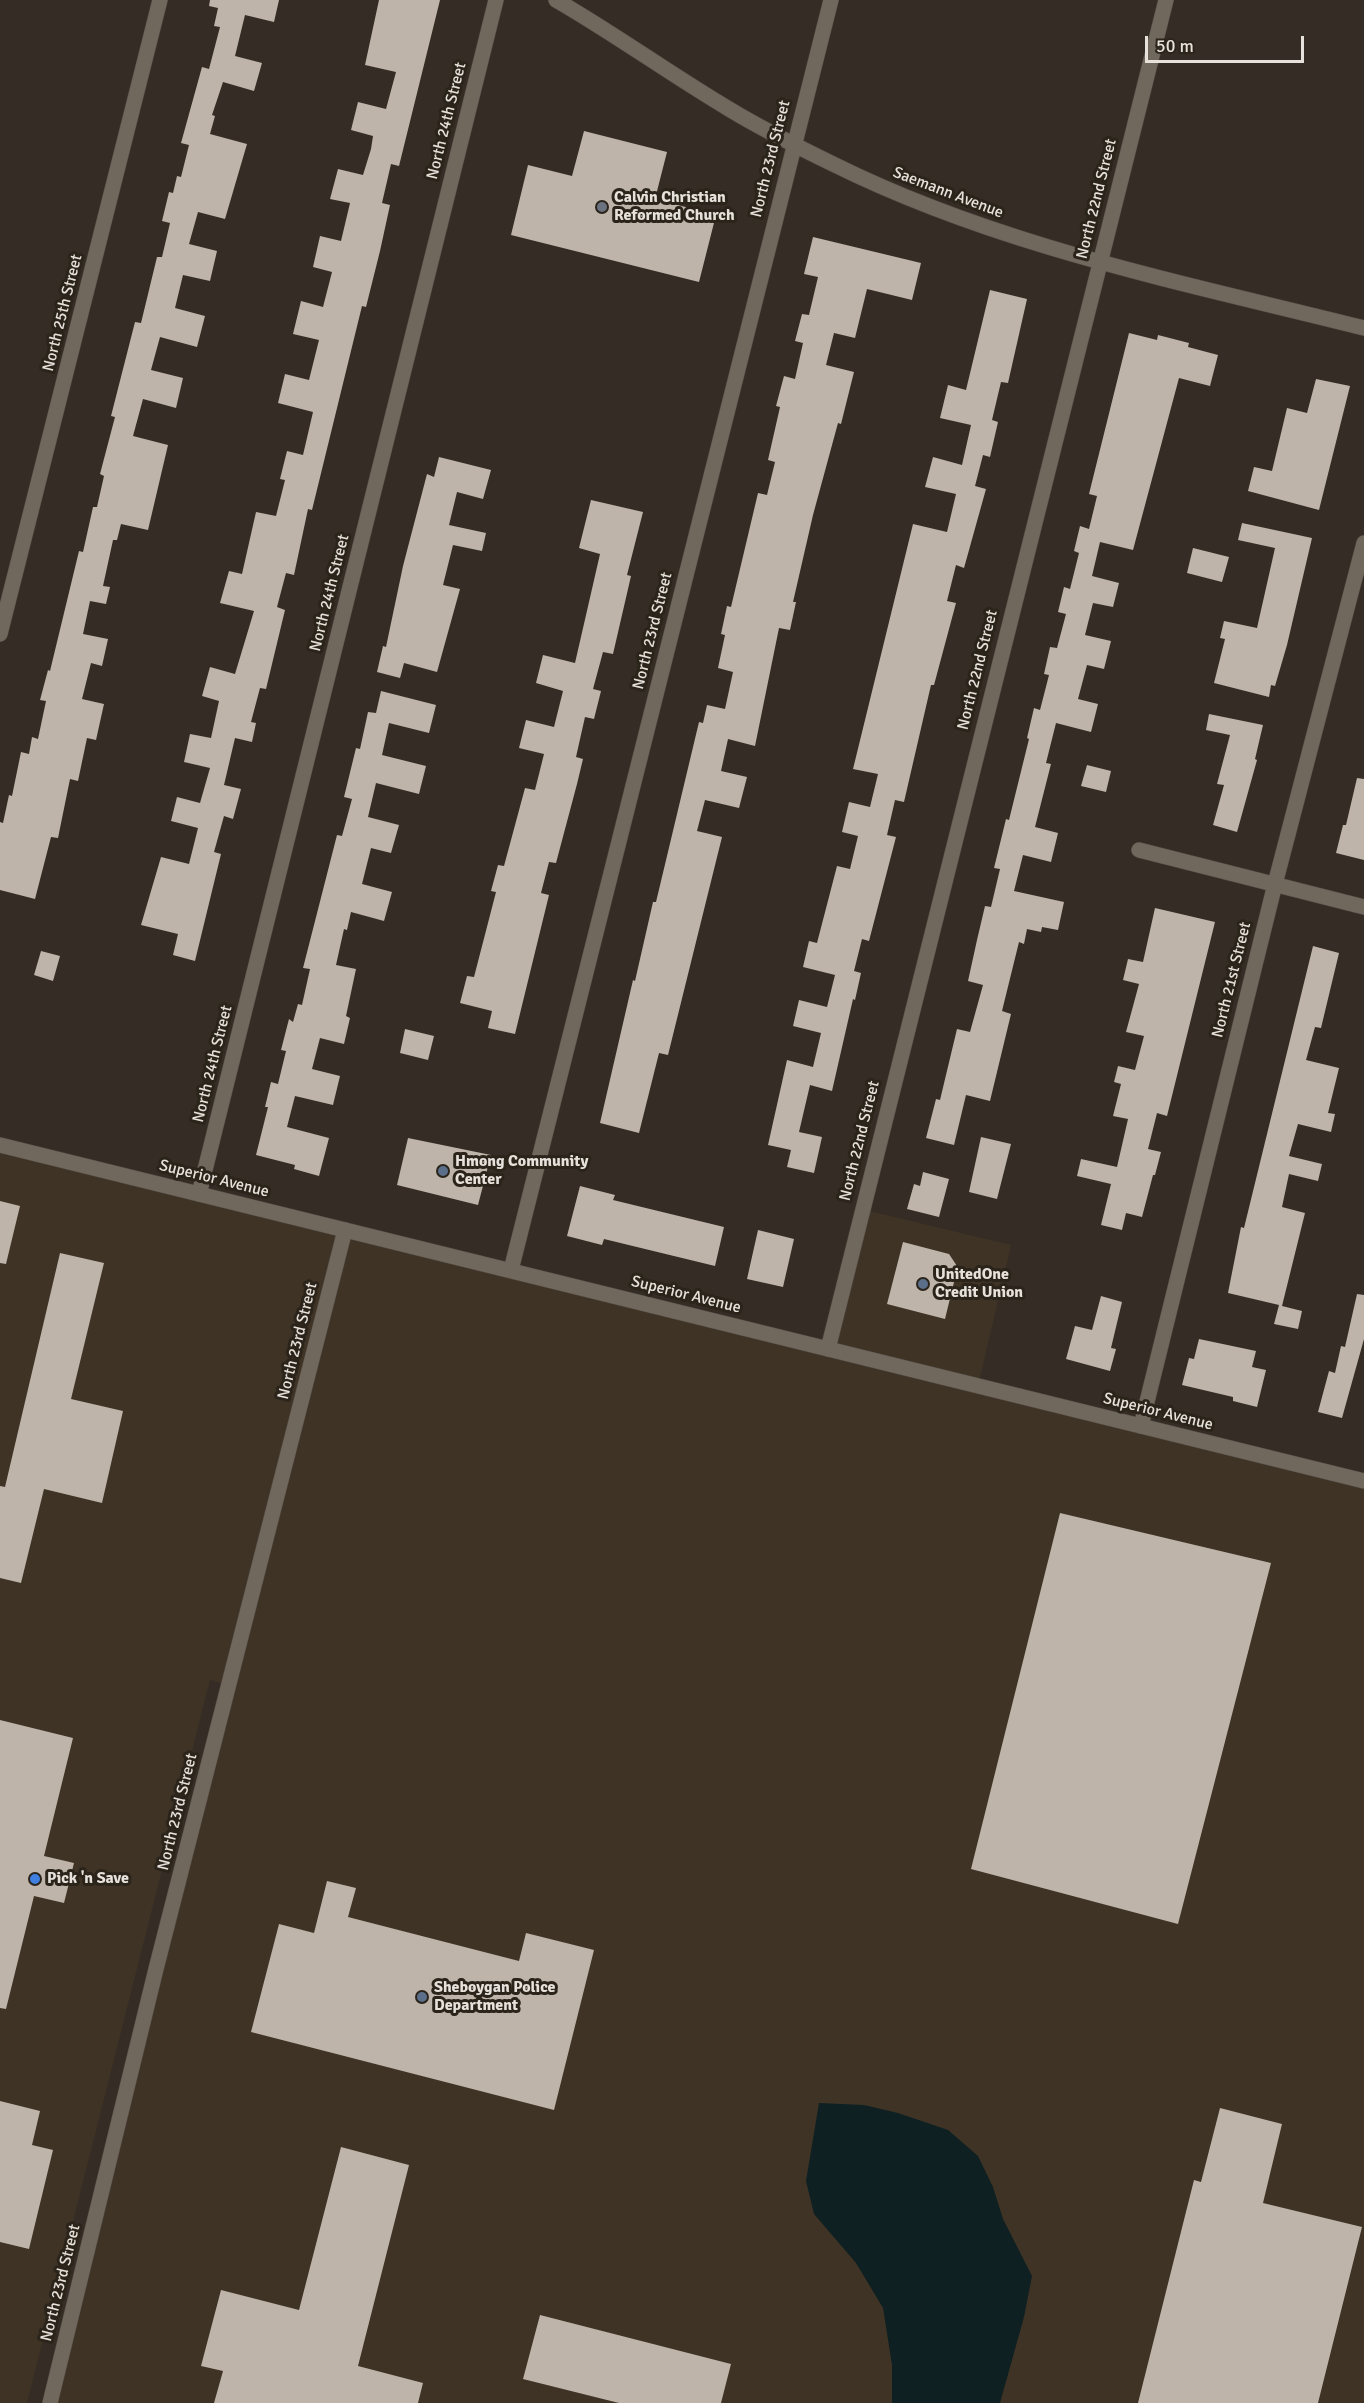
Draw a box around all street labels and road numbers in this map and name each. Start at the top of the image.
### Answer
street label: North 24th Street [423,60,471,182]
street label: North 23rd Street [747,98,795,220]
street label: North 22nd Street [1073,137,1121,261]
street label: Saemann Avenue [890,163,1006,223]
street label: North 25th Street [39,252,87,374]
street label: North 24th Street [306,532,354,654]
street label: North 23rd Street [629,570,677,692]
street label: North 22nd Street [954,608,1002,732]
street label: North 21st Street [1208,920,1256,1040]
street label: North 24th Street [189,1003,237,1125]
street label: North 22nd Street [836,1079,884,1203]
street label: Superior Avenue [157,1156,271,1202]
street label: Superior Avenue [629,1272,743,1318]
street label: North 23rd Street [274,1280,322,1402]
street label: Superior Avenue [1101,1389,1215,1435]
street label: North 23rd Street [154,1751,202,1873]
street label: North 23rd Street [37,2222,85,2344]

